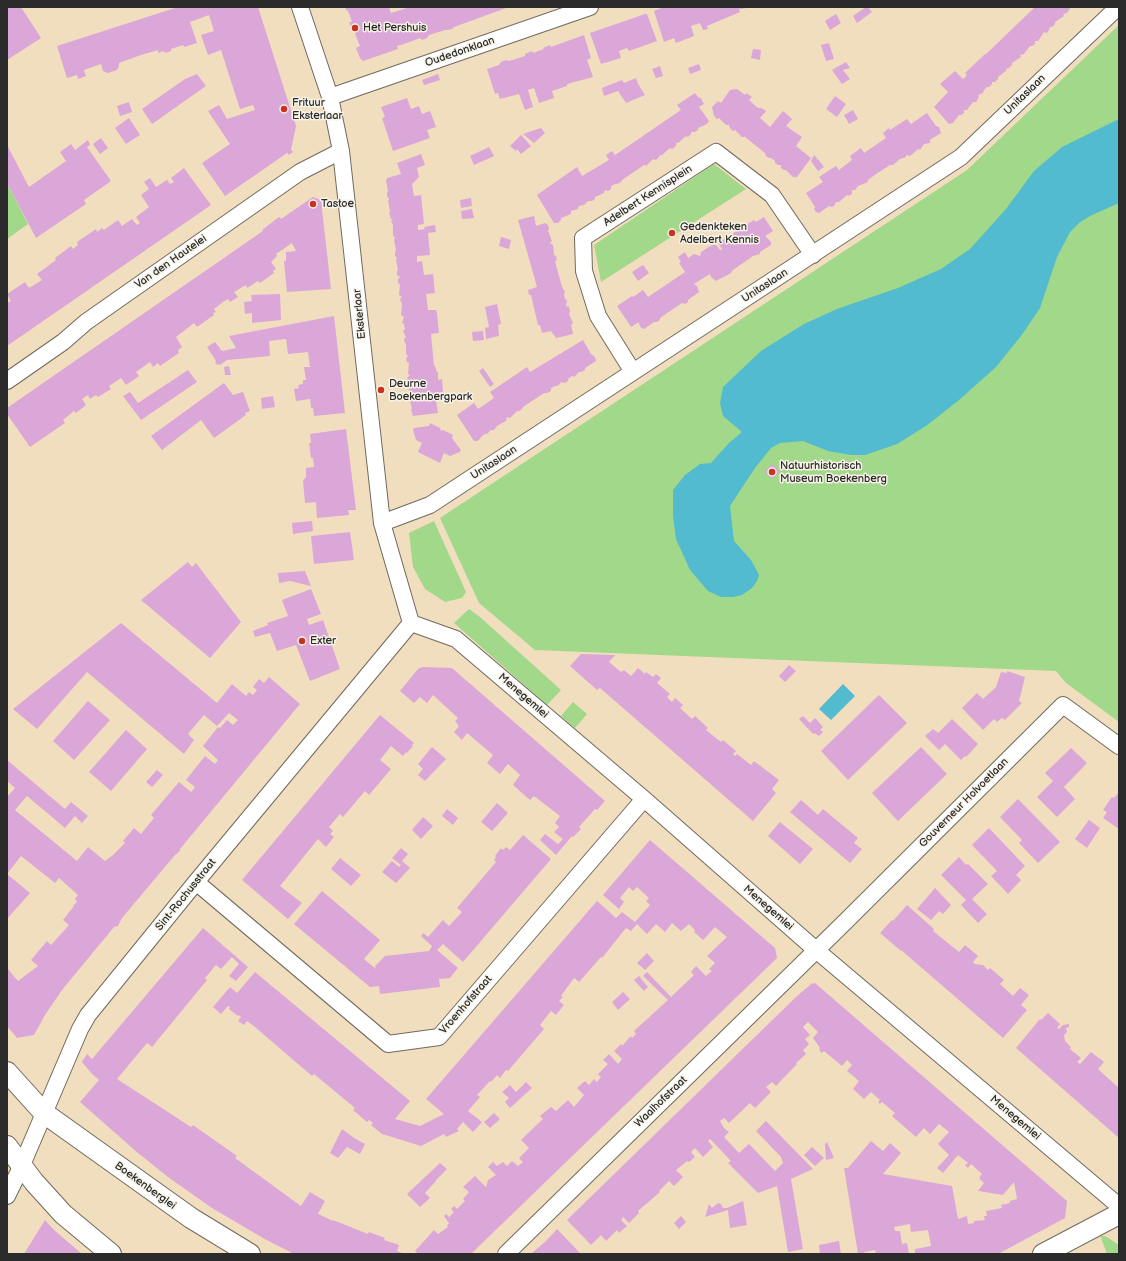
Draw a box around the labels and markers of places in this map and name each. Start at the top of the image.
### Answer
place label: Het Pershuis [363,21,427,35]
marker: Het Pershuis [350,23,360,33]
place label: Frituur Eksterlaar [292,96,342,122]
marker: Frituur Eksterlaar [279,104,289,114]
place label: Tastoe [321,197,354,211]
marker: Tastoe [308,199,318,209]
place label: Gedenkteken Adelbert Kennis [680,220,759,246]
marker: Gedenkteken Adelbert Kennis [667,228,677,238]
place label: Deurne Boekenbergpark [389,377,472,403]
marker: Deurne Boekenbergpark [376,385,386,395]
place label: Natuurhistorisch Museum Boekenberg [780,459,887,485]
marker: Natuurhistorisch Museum Boekenberg [767,467,777,477]
place label: Exter [310,634,336,648]
marker: Exter [297,636,307,646]

